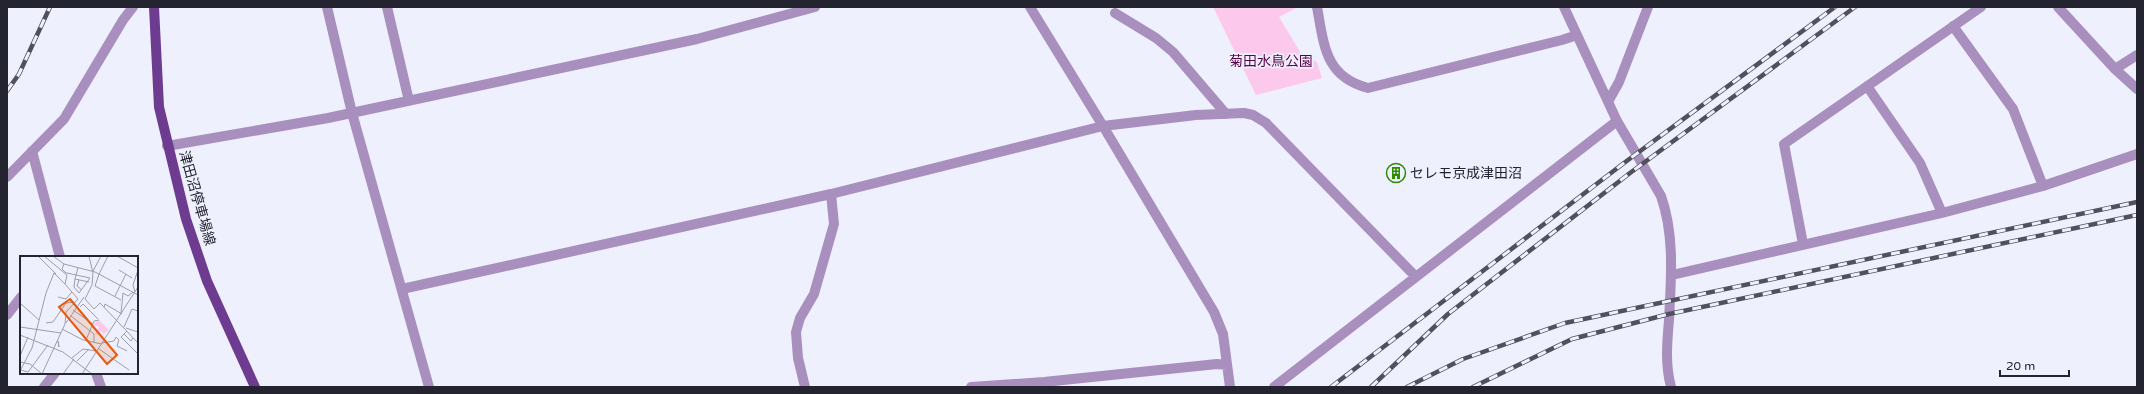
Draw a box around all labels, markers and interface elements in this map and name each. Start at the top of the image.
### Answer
park label: 菊田水鳥公園 [1229,53,1313,70]
street label: 津田沼停車場線 [175,149,219,247]
building icon: セレモ京成津田沼 [1385,162,1407,184]
place label: セレモ京成津田沼 [1410,165,1522,182]
inset map [20,256,138,374]
scale bar [2000,352,2069,378]
text: 20 m [2006,359,2035,373]

